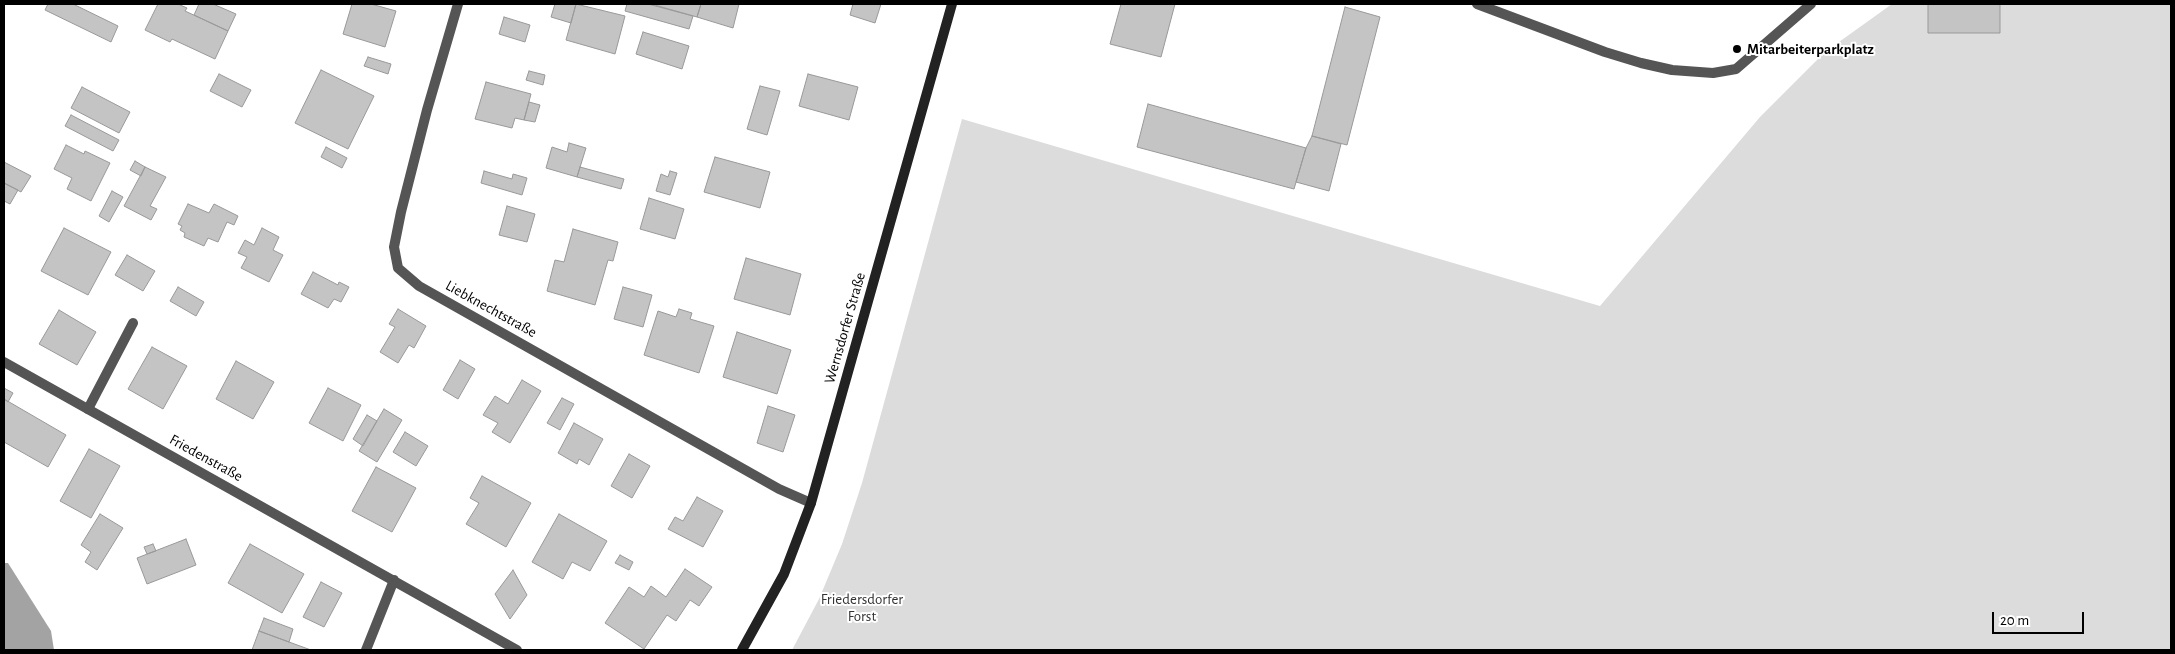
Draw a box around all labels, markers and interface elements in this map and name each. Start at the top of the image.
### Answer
place label: Mitarbeiterparkplatz [1747,40,1874,58]
marker: Mitarbeiterparkplatz [1731,43,1743,55]
street label: Wernsdorfer Straße [821,270,869,386]
street label: Liebknechtstraße [442,277,540,341]
street label: Friedenstraße [166,431,246,485]
park label: Friedersdorfer Forst [821,590,903,625]
scale bar [1995,602,2088,634]
text: 20 m [2000,613,2029,628]

